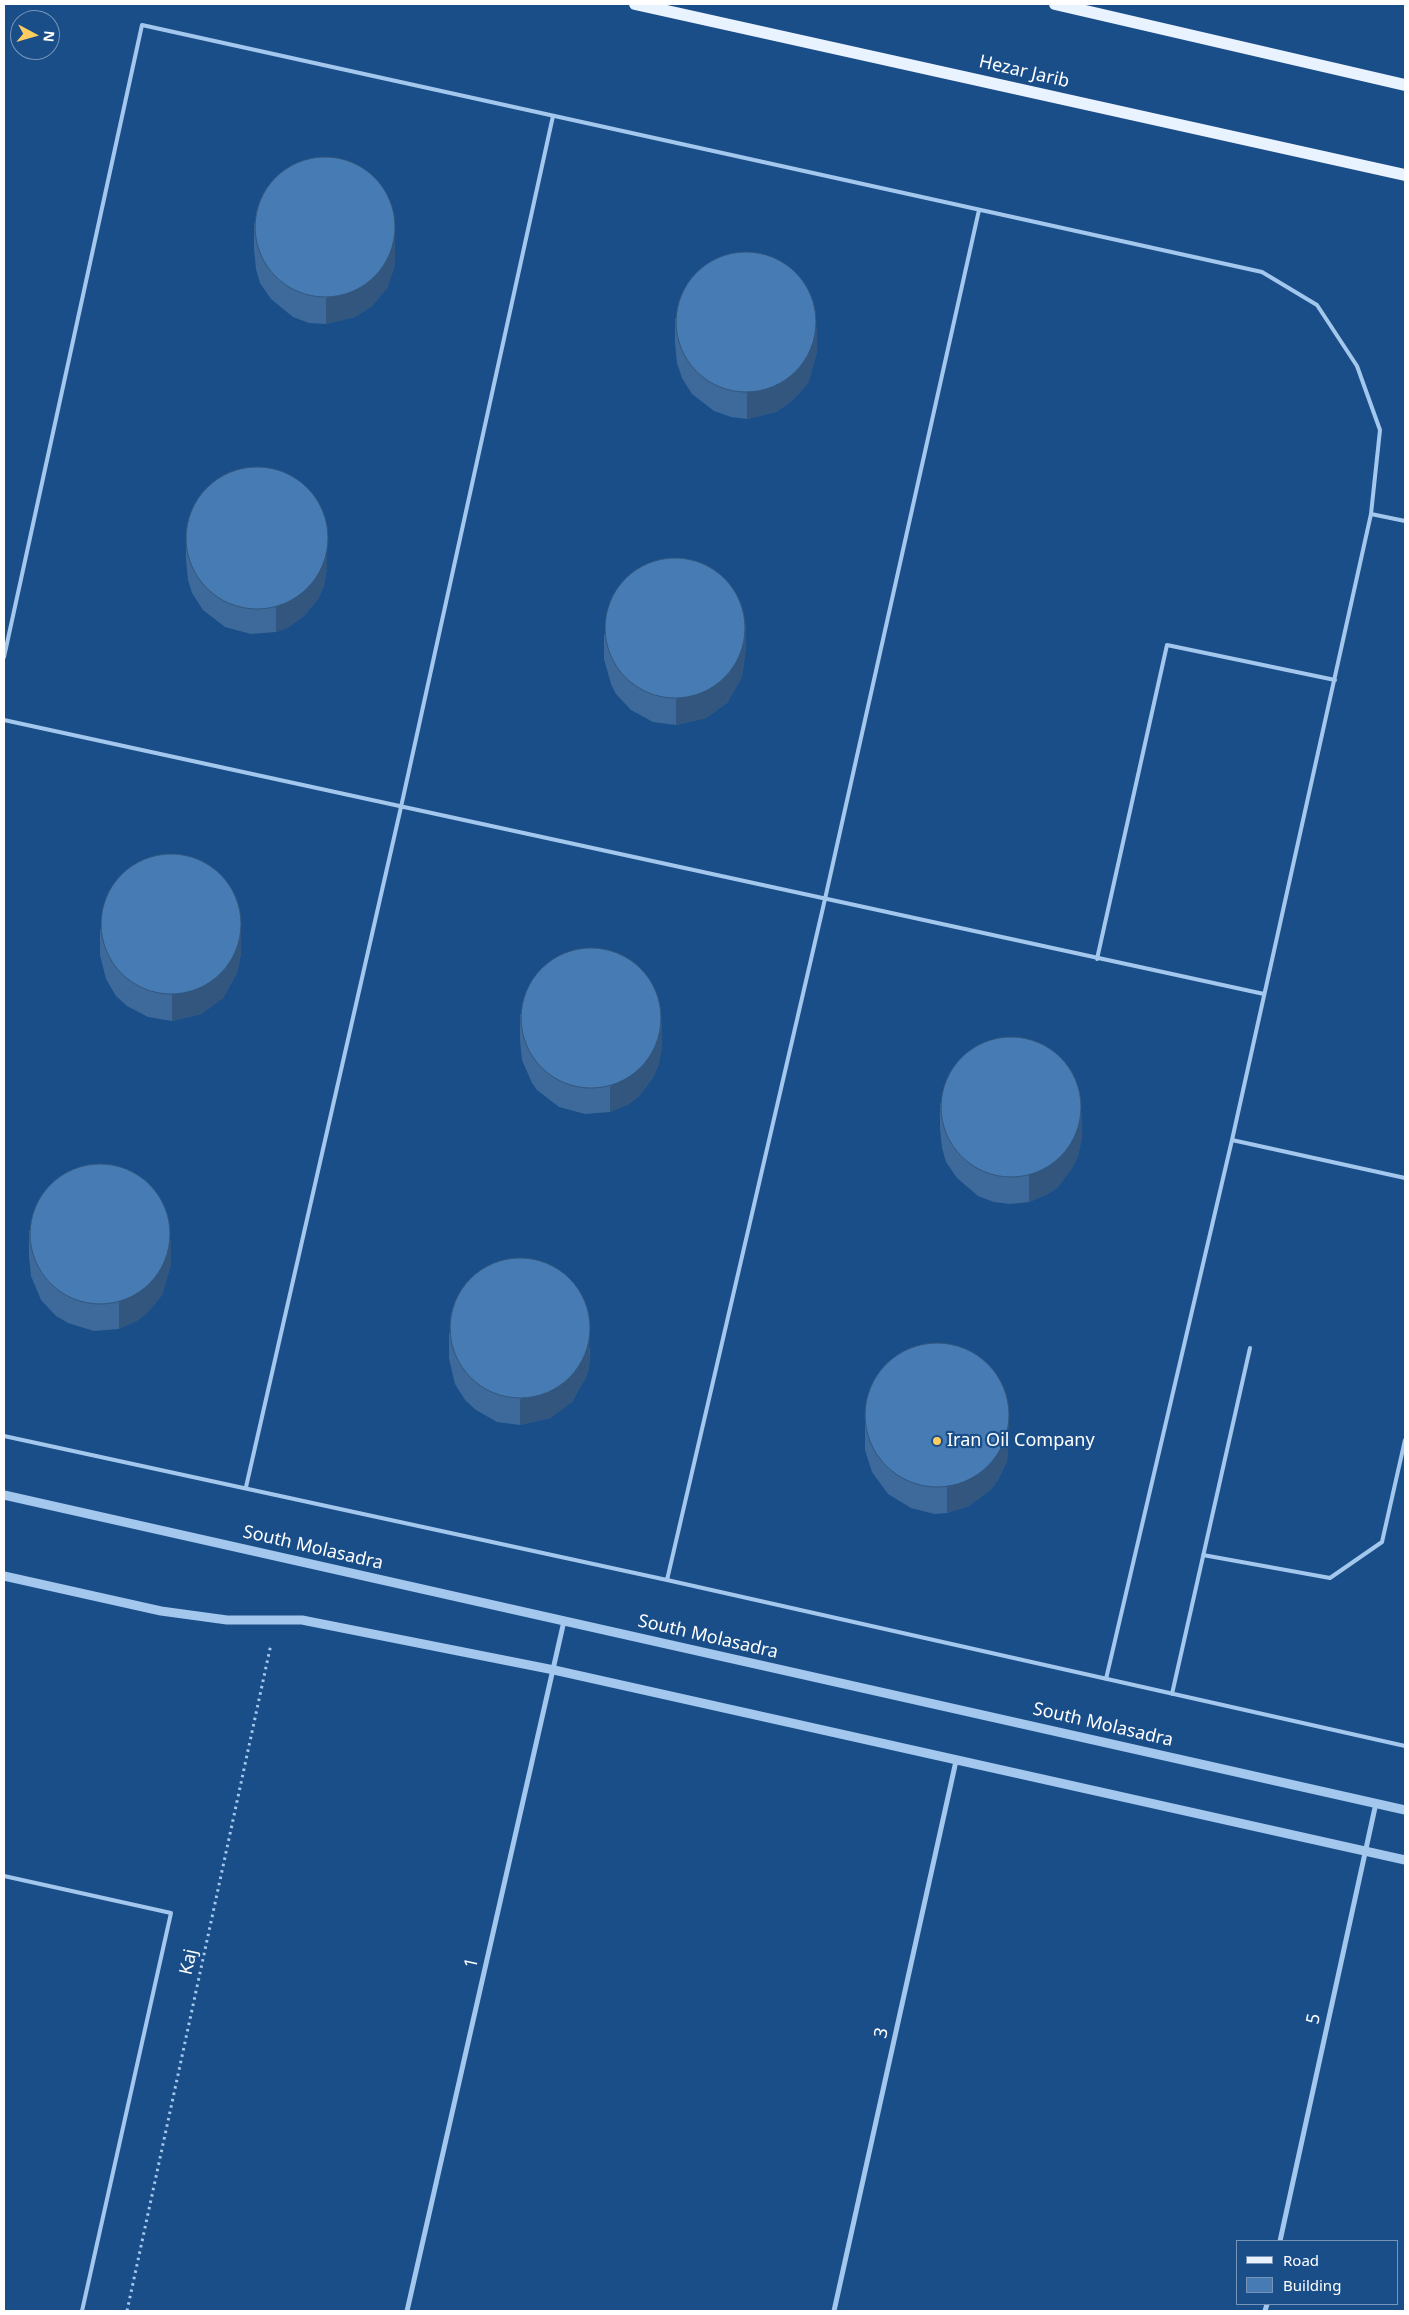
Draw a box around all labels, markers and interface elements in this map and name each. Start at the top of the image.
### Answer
north arrow [10,10,60,60]
text: N [39,30,59,43]
street label: Hezar Jarib [977,51,1071,93]
place label: Iran Oil Company [947,1430,1095,1452]
marker: Iran Oil Company [931,1435,943,1447]
street label: South Molasadra [241,1521,385,1575]
street label: South Molasadra [636,1610,780,1664]
street label: South Molasadra [1031,1698,1175,1752]
street label: Kaj [176,1947,202,1977]
street label: 1 [460,1956,484,1970]
street label: 5 [1302,2012,1326,2026]
street label: 3 [870,2026,894,2040]
legend [1236,2240,1399,2305]
text: Road [1283,2250,1319,2270]
text: Building [1283,2275,1341,2295]

